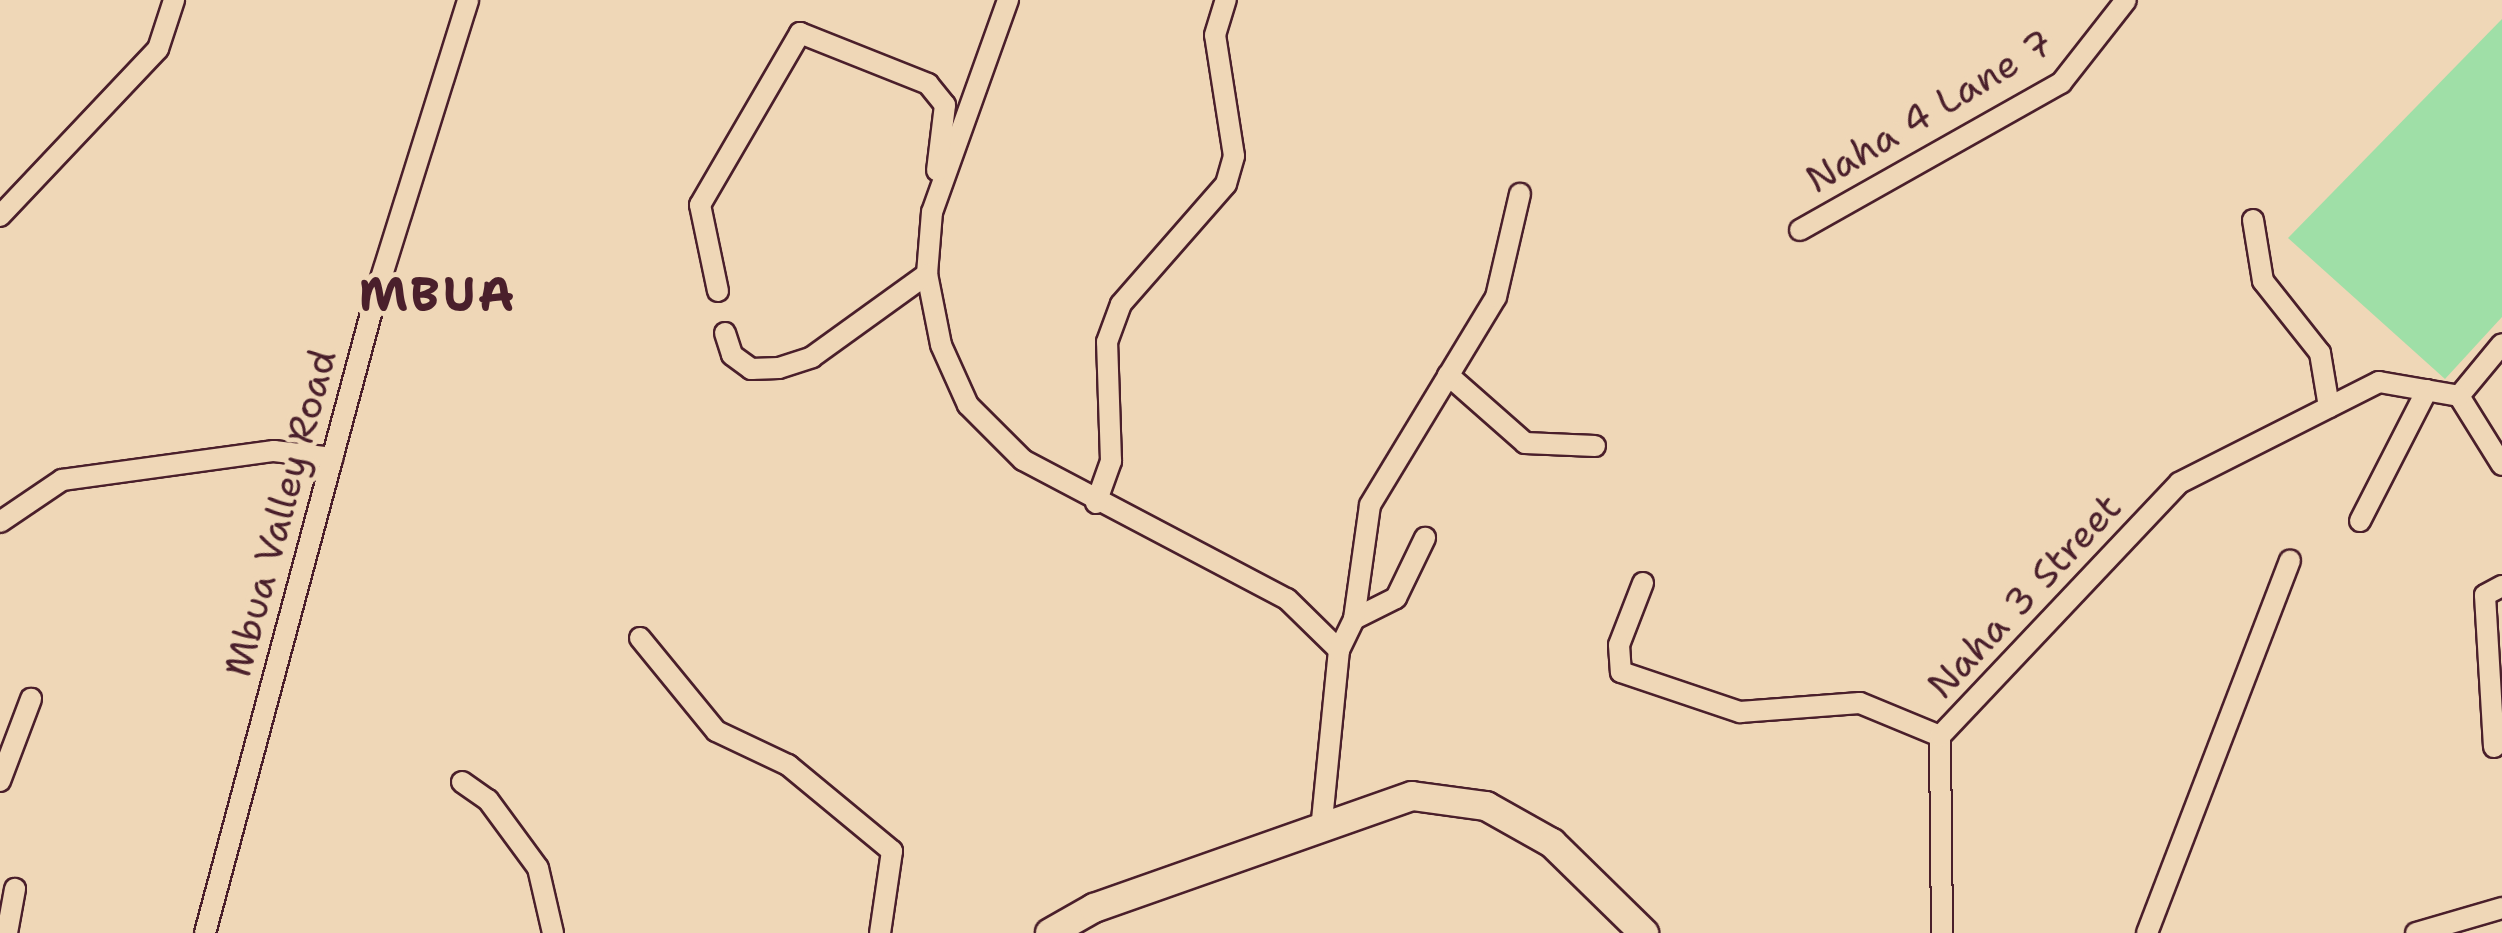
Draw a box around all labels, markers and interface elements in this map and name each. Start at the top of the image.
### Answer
street label: Naha 4 Lane 7 [1797,19,2061,203]
district label: MBUA [359,266,517,324]
street label: Mbua Valley Road [214,344,346,682]
street label: Naha 3 Street [1918,484,2130,708]

